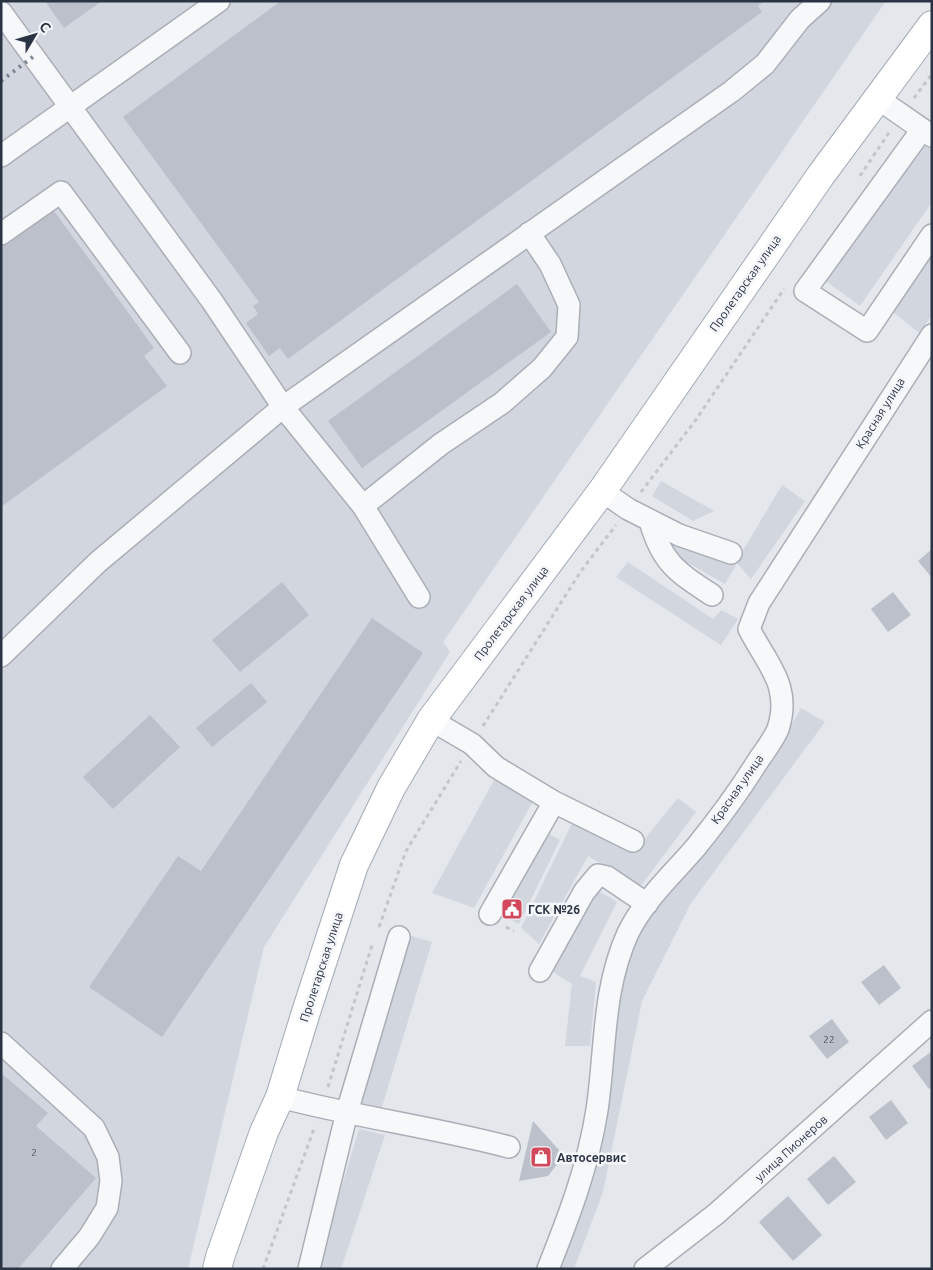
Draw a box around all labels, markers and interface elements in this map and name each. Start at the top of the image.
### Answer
north arrow [10,10,60,60]
text: С [36,19,54,35]
street label: Пролетарская улица [707,232,783,334]
street label: Красная улица [853,375,907,451]
street label: Пролетарская улица [471,563,551,663]
street label: Красная улица [708,752,766,826]
public building icon: ГСК №26 [500,897,524,921]
place label: ГСК №26 [528,903,580,916]
street label: Пролетарская улица [297,911,345,1023]
house number: 22 [823,1034,835,1045]
street label: улица Пионеров [752,1112,830,1184]
shop icon: Автосервис [529,1145,553,1169]
house number: 2 [31,1147,37,1158]
place label: Автосервис [557,1151,626,1164]

